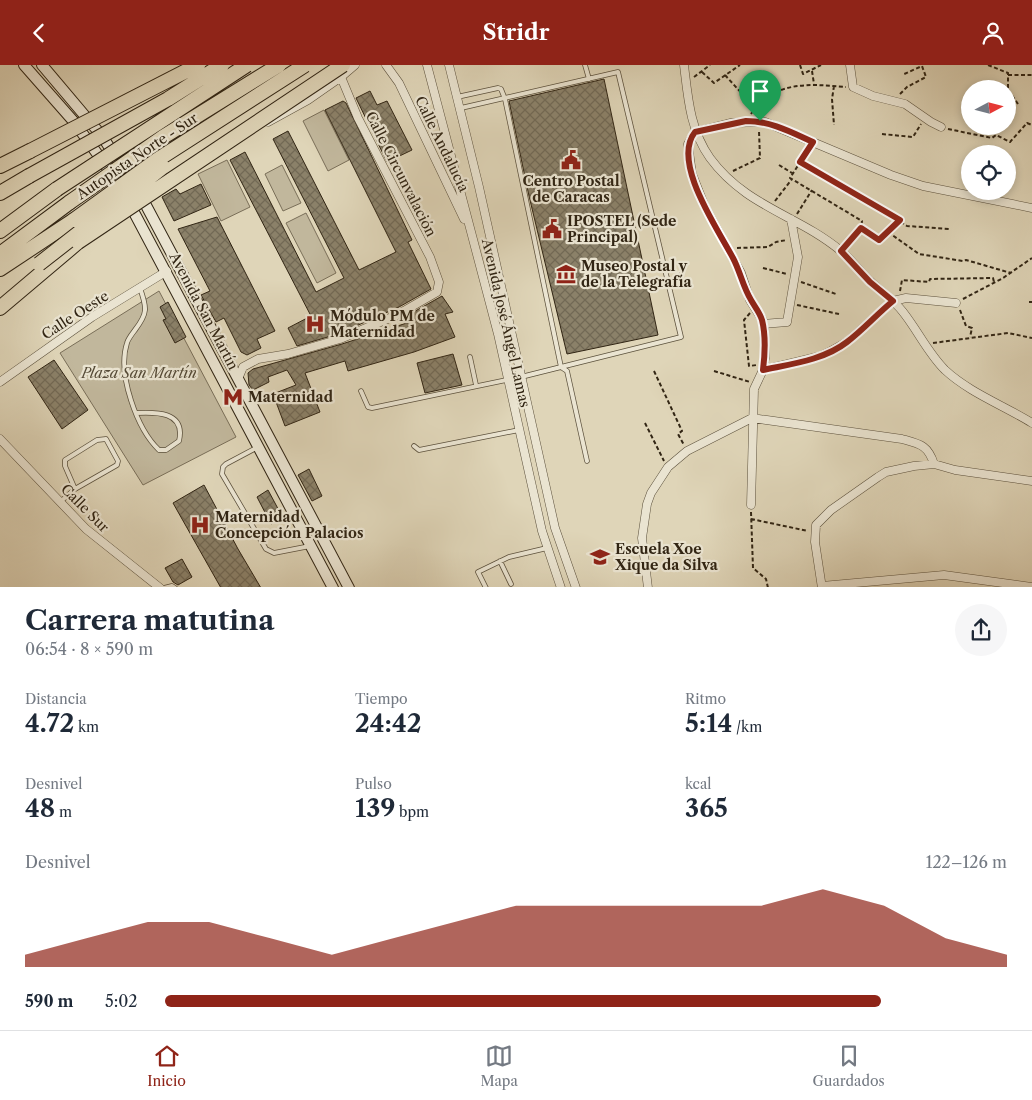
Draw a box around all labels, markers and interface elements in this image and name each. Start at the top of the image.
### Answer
icon: back [25,19,53,47]
text: Stridr [483,19,549,46]
icon: person [979,19,1007,47]
pin [739,70,781,121]
icon: arrive [746,77,774,105]
north arrow [961,80,1016,135]
map controls [961,80,1016,200]
street label: Calle Andalucía [411,93,473,195]
street label: Calle Circunvalación [362,108,441,240]
street label: Autopista Norte - Sur [72,109,201,204]
button: locate [961,145,1016,200]
public building icon: Centro Postal de Caracas [560,149,582,171]
place label: Centro Postal de Caracas [522,172,620,206]
place label: IPOSTEL (Sede Principal) [567,212,676,246]
public building icon: IPOSTEL (Sede Principal) [541,218,563,240]
street label: Avenida José Ángel Lamas [478,236,534,409]
street label: Avenida San Martín [165,248,243,373]
place label: Museo Postal y de la Telegrafía [581,257,692,291]
museum icon: Museo Postal y de la Telegrafía [555,263,577,285]
street label: Calle Oeste [38,287,112,343]
place label: Módulo PM de Maternidad [330,307,435,341]
hospital icon: Módulo PM de Maternidad [304,313,326,335]
park label: Plaza San Martín [80,364,197,382]
metro station icon: Maternidad [222,386,244,408]
place label: Maternidad [248,388,334,406]
street label: Calle Sur [57,480,113,536]
place label: Maternidad Concepción Palacios [215,508,363,542]
hospital icon: Maternidad Concepción Palacios [189,514,211,536]
place label: Escuela Xoe Xique da Silva [614,540,719,574]
school or university icon: Escuela Xoe Xique da Silva [589,546,611,568]
text: Carrera matutina [25,603,274,637]
button: share [955,604,1007,656]
text: 06:54 · 8 × 590 m [25,639,153,659]
text: Distancia [25,690,87,708]
text: Tiempo [355,690,408,708]
text: Ritmo [685,690,726,708]
text: 4.72 [25,708,74,739]
text: 24:42 [355,708,422,739]
text: 5:14 [685,708,732,739]
text: km [74,718,99,736]
text: /km [732,718,762,736]
text: Desnivel [25,775,82,793]
text: Pulso [355,775,392,793]
text: kcal [685,775,711,793]
text: 48 [25,793,55,824]
text: 139 [355,793,395,824]
text: 365 [685,793,728,824]
text: m [55,803,72,821]
text: bpm [395,803,429,821]
text: Desnivel [25,852,91,872]
text: 122–126 m [926,852,1007,872]
text: 590 m [25,991,74,1011]
text: 5:02 [105,991,138,1011]
tab: Inicio [147,1042,186,1090]
tab: Mapa [480,1042,518,1090]
tab: Guardados [813,1042,885,1090]

